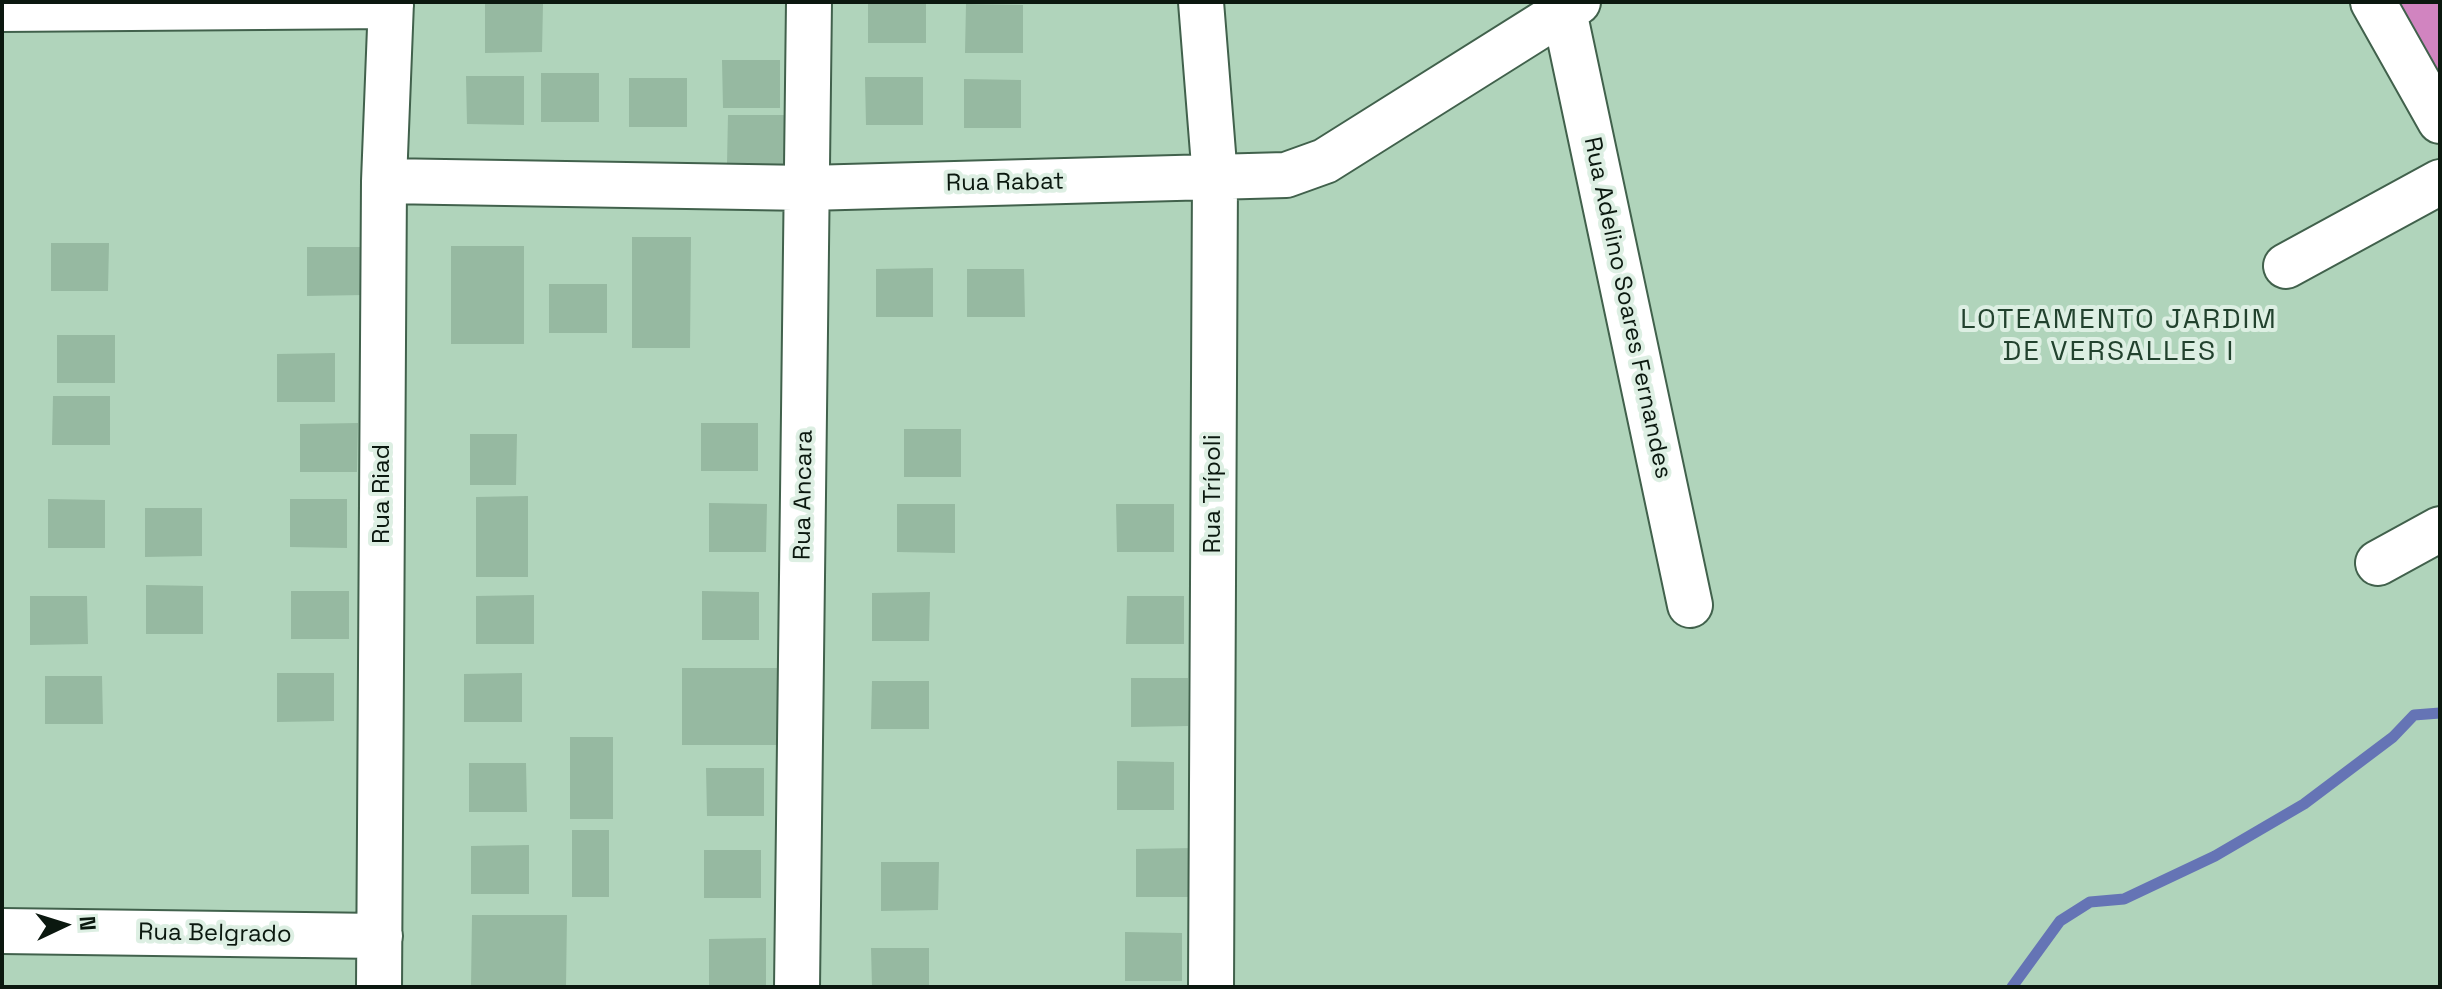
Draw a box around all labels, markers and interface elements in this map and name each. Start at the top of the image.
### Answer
street label: Rua Adelino Soares Fernandes [1577,134,1677,482]
street label: Rua Rabat [946,168,1064,198]
district label: LOTEAMENTO JARDIM DE VERSALLES I [1960,303,2278,369]
street label: Rua Ancara [788,430,820,560]
street label: Rua Trípoli [1199,434,1227,554]
street label: Rua Riad [368,444,396,544]
north arrow [24,885,104,965]
text: N [73,915,102,932]
street label: Rua Belgrado [138,918,292,950]

